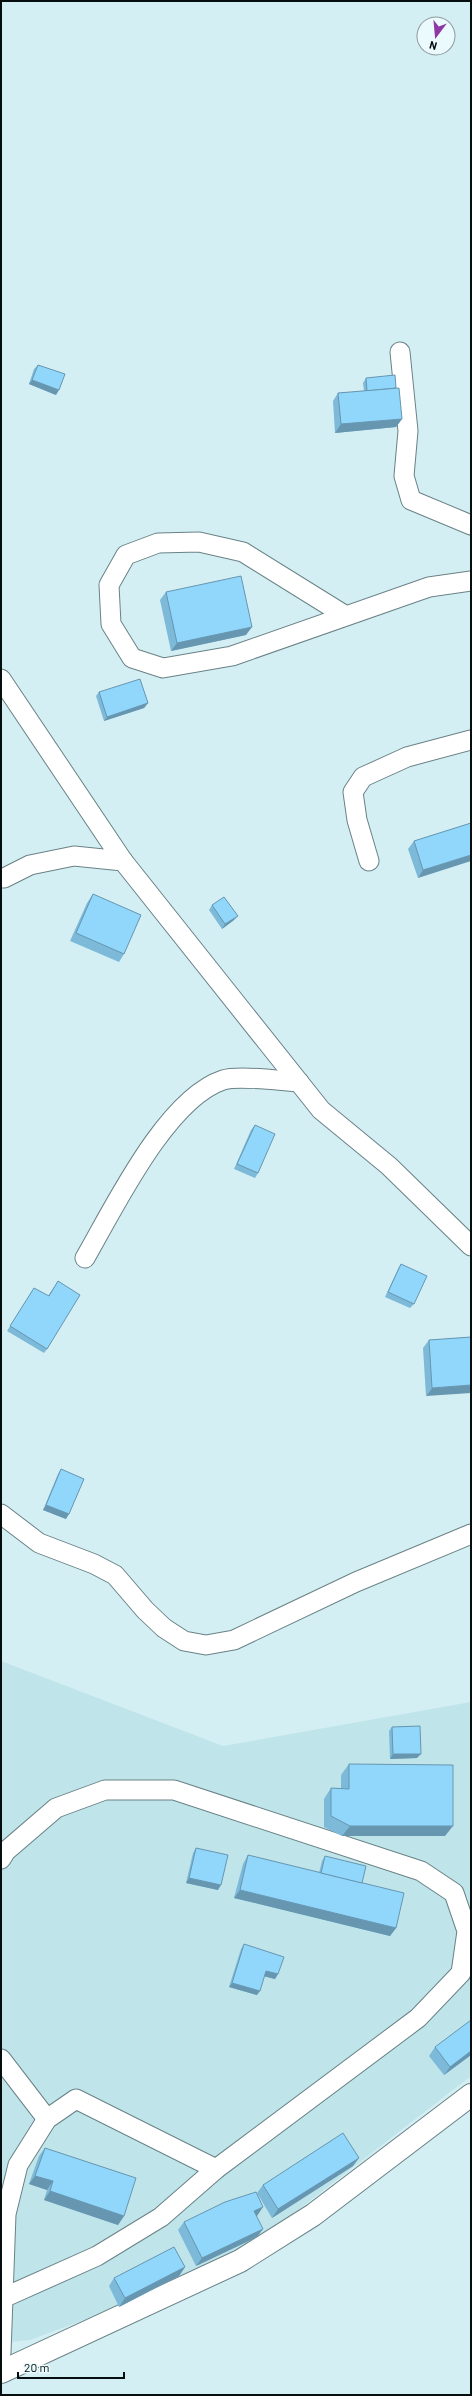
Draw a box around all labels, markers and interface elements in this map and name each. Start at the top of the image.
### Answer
north arrow [416,16,456,56]
text: N [428,39,438,53]
scale bar [18,2354,124,2380]
text: 20 m [24,2360,50,2374]

